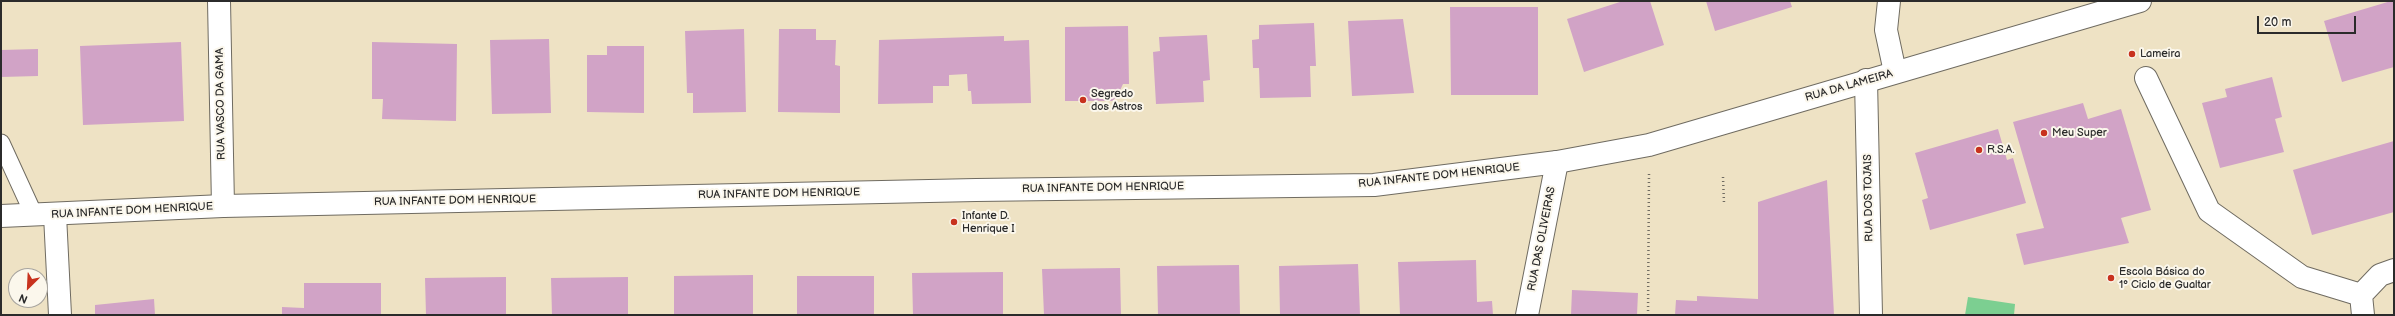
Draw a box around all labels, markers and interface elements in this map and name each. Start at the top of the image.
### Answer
scale bar [2259,8,2358,34]
text: 20 m [2264,15,2291,30]
place label: Lameira [2140,47,2180,61]
street label: RUA VASCO DA GAMA [213,48,229,160]
marker: Lameira [2127,49,2137,59]
street label: RUA DA LAMEIRA [1804,67,1894,105]
place label: Segredo dos Astros [1091,87,1143,113]
marker: Segredo dos Astros [1078,95,1088,105]
place label: Meu Super [2052,126,2107,140]
marker: Meu Super [2039,128,2049,138]
place label: R.S.A. [1987,143,2014,157]
marker: R.S.A. [1974,145,1984,155]
street label: RUA DOS TOJAIS [1862,154,1876,242]
street label: RUA INFANTE DOM HENRIQUE [1358,161,1520,191]
street label: RUA INFANTE DOM HENRIQUE [1022,180,1184,196]
street label: RUA INFANTE DOM HENRIQUE [698,186,860,202]
street label: RUA DAS OLIVEIRAS [1525,186,1559,292]
street label: RUA INFANTE DOM HENRIQUE [374,193,536,209]
street label: RUA INFANTE DOM HENRIQUE [51,200,213,222]
place label: Infante D. Henrique I [962,209,1015,235]
marker: Infante D. Henrique I [949,217,959,227]
place label: Escola Básica do 1º Ciclo de Gualtar [2119,265,2211,291]
north arrow [8,268,48,308]
marker: Escola Básica do 1º Ciclo de Gualtar [2106,273,2116,283]
text: N [17,291,30,306]

